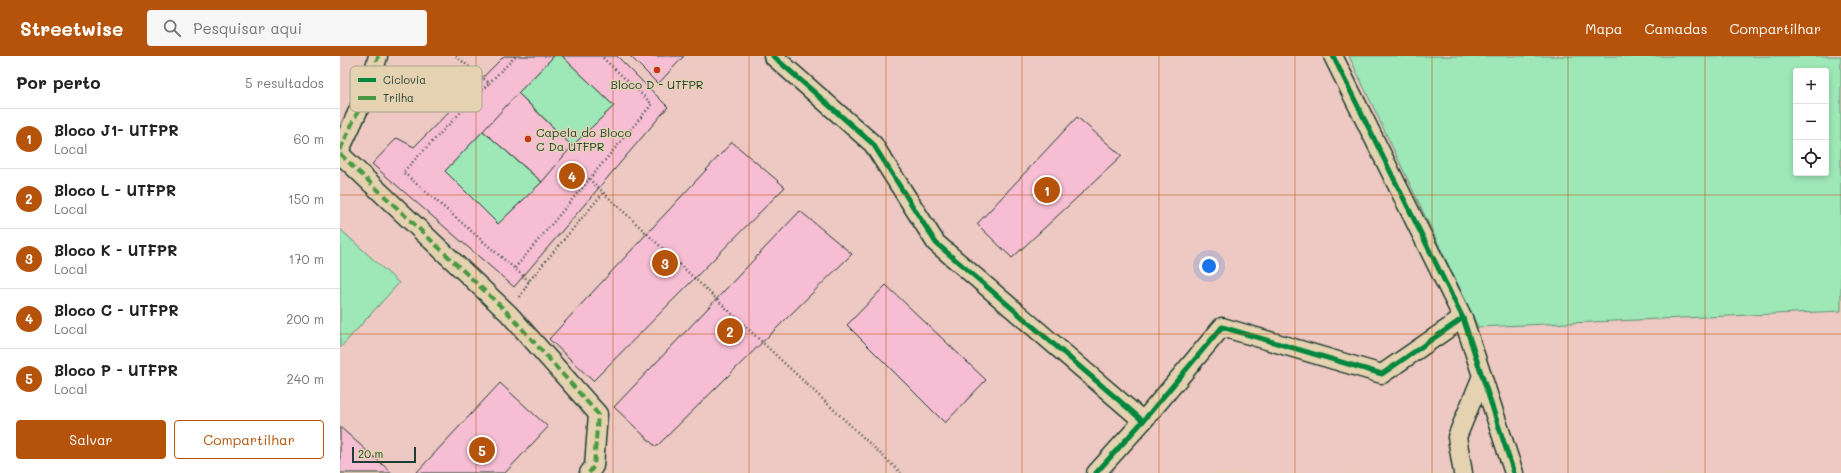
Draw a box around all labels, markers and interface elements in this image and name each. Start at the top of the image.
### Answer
search box [147,10,427,46]
text: Streetwise [20,16,123,41]
icon: search [161,17,183,39]
text: Pesquisar aqui [193,18,302,38]
text: Mapa [1585,19,1623,38]
text: Camadas [1645,19,1708,38]
text: Compartilhar [1730,19,1821,38]
marker: Bloco D - UTFPR [652,65,662,75]
legend [350,66,482,112]
map controls [1793,68,1829,176]
button: + [1793,68,1829,104]
text: Por perto [16,71,100,93]
text: Ciclovia [383,72,426,87]
text: 5 resultados [245,74,324,91]
place label: Bloco D - UTFPR [610,76,704,92]
text: Trilha [383,90,414,105]
button: − [1793,104,1829,140]
text: Bloco J1- UTFPR [54,120,179,140]
place label: Capela do Bloco C Da UTFPR [536,124,632,154]
text: 1 [26,130,32,147]
text: 60 m [294,130,324,147]
marker: Capela do Bloco C Da UTFPR [523,134,533,144]
text: Local [54,140,88,157]
button: locate [1793,140,1829,176]
pin: 4 [559,161,585,191]
pin: 1 [1034,175,1060,205]
text: Bloco L - UTFPR [54,180,176,200]
text: 2 [25,190,33,207]
text: 150 m [288,190,324,207]
text: Local [54,200,88,217]
text: Bloco K - UTFPR [54,240,177,260]
pin: 3 [652,248,678,278]
text: 3 [25,250,33,267]
text: 170 m [288,250,324,267]
your location [1199,256,1219,276]
text: Local [54,260,88,277]
text: Bloco C - UTFPR [54,300,179,320]
text: 4 [25,310,33,327]
text: 200 m [286,310,324,327]
pin: 2 [717,316,743,346]
text: Local [54,320,88,337]
text: Bloco P - UTFPR [54,360,178,380]
text: 5 [25,370,33,387]
text: 240 m [287,370,324,387]
text: Local [54,380,88,397]
button: Salvar [16,420,166,459]
button: Compartilhar [174,420,324,459]
pin: 5 [469,435,495,465]
scale bar [352,445,416,464]
text: 20 m [358,446,383,461]

